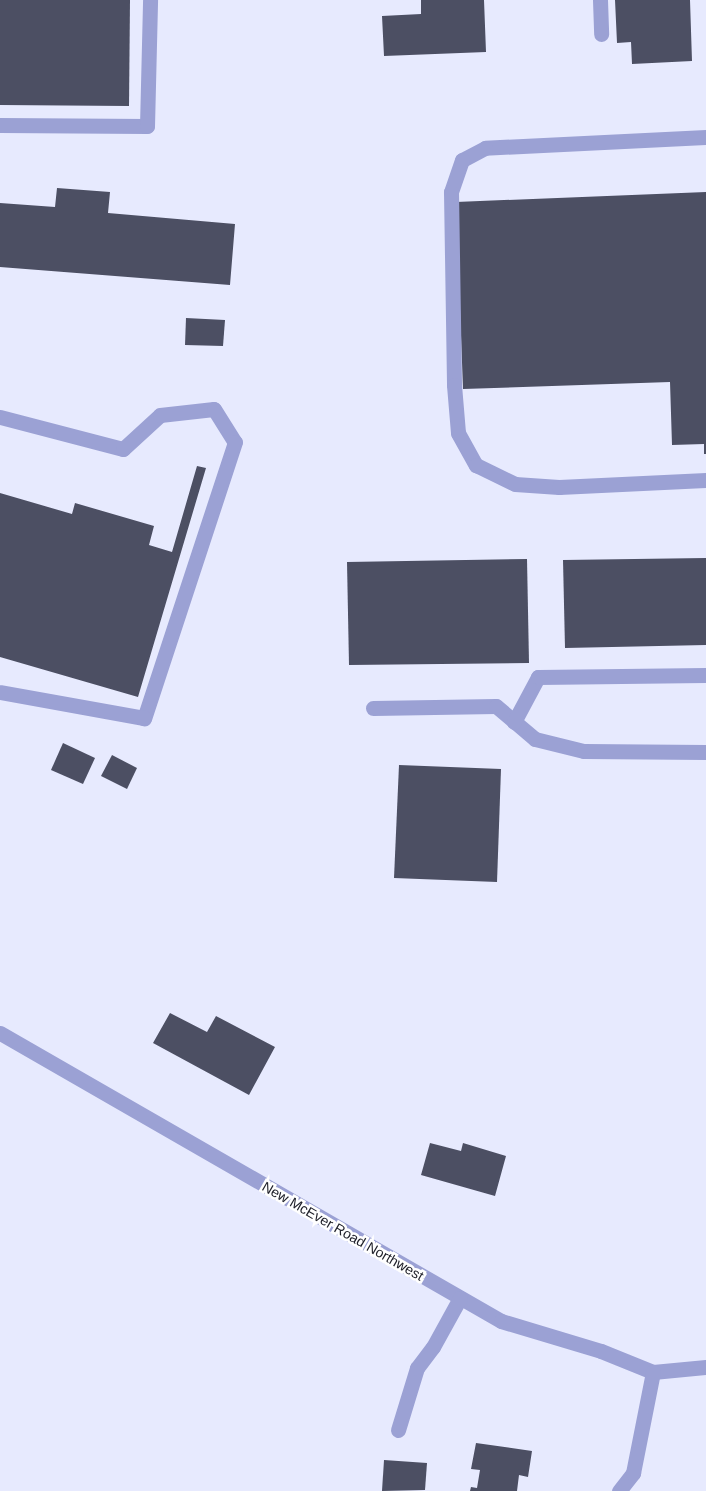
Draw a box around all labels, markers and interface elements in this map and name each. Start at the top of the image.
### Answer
street label: New McEver Road Northwest [259,1178,427,1284]

